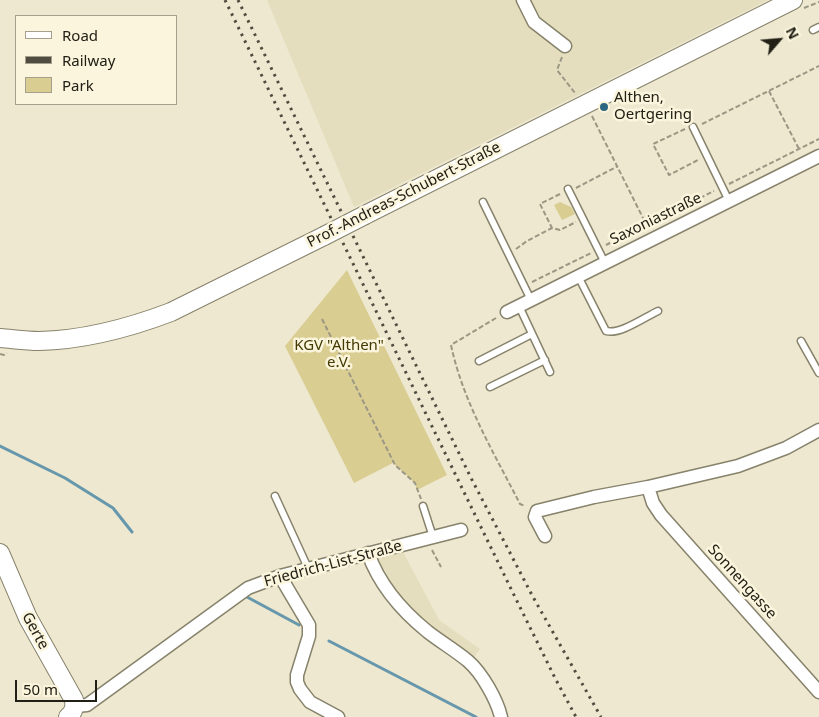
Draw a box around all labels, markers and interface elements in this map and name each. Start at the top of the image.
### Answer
legend [15,15,178,105]
north arrow [754,15,804,65]
text: N [782,24,804,42]
text: Road [62,25,98,45]
text: Railway [62,50,115,70]
text: Park [62,75,94,95]
place label: Althen, Oertgering [614,89,692,124]
marker: Althen, Oertgering [598,101,610,113]
street label: Prof.-Andreas-Schubert-Straße [304,138,504,252]
street label: Saxoniastraße [607,189,705,249]
park label: KGV "Althen" e.V. [294,337,384,372]
street label: Friedrich-List-Straße [262,537,404,591]
street label: Sonnengasse [704,541,780,623]
street label: Gerte [18,609,52,653]
scale bar [18,670,100,702]
text: 50 m [23,679,58,699]

